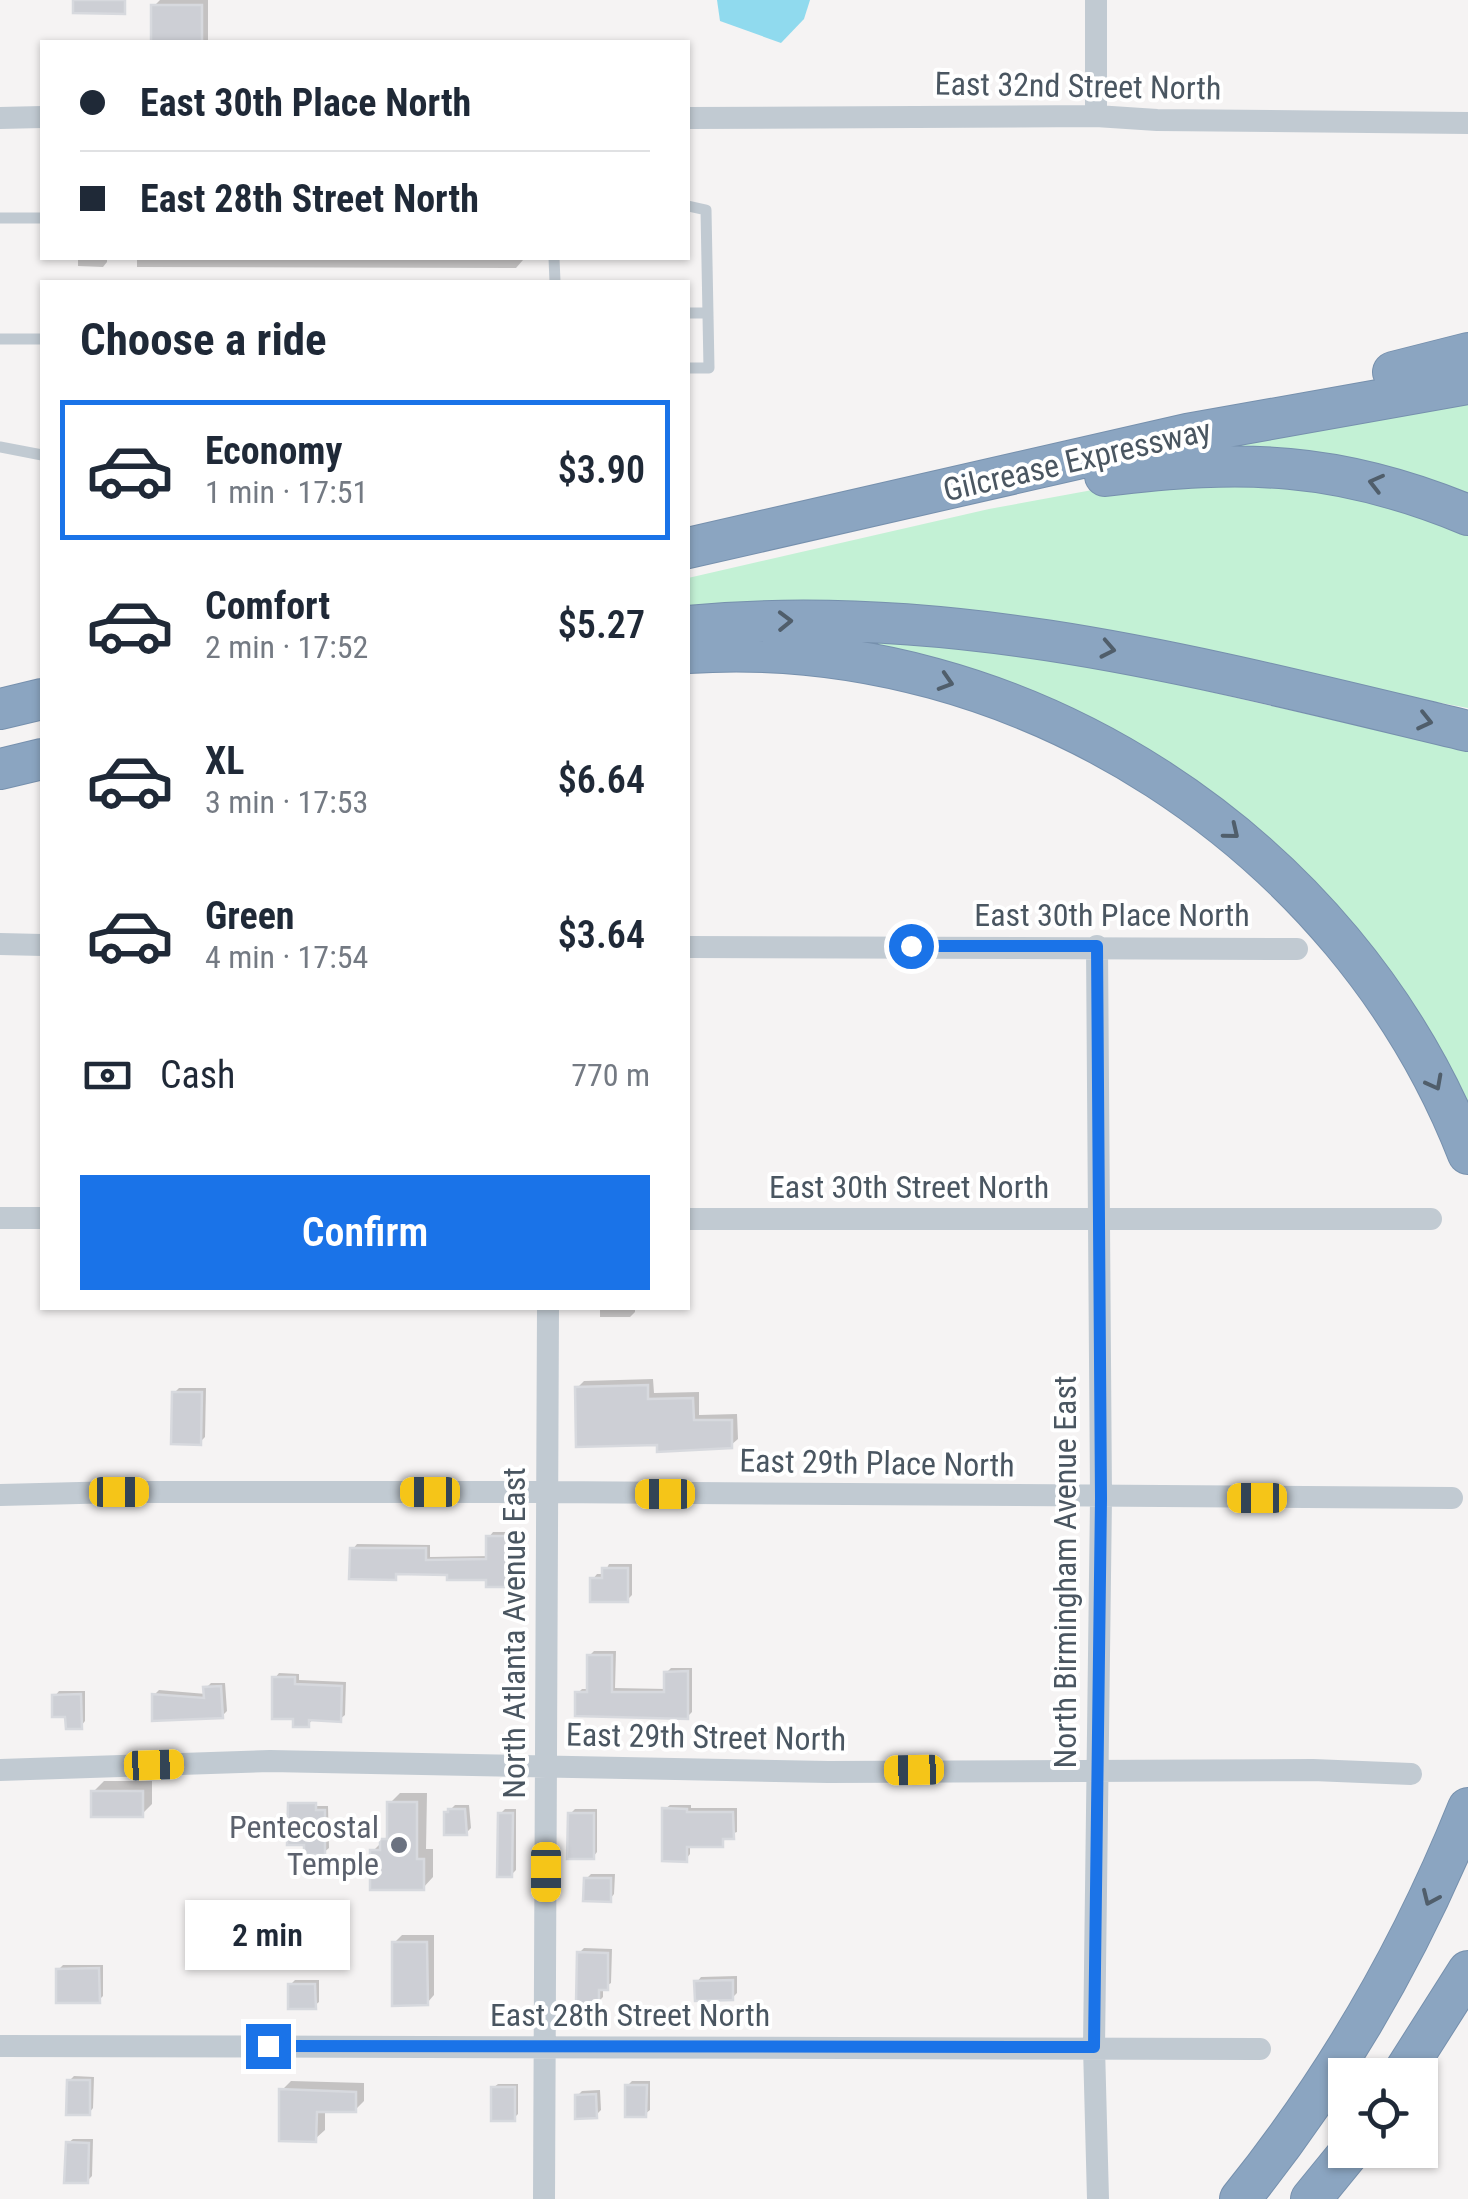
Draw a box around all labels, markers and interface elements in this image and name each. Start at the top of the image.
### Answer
street label: East 32nd Street North [934,65,1222,107]
text: East 30th Place North [140,81,471,125]
text: East 28th Street North [140,177,479,221]
text: Choose a ride [80,313,327,366]
street label: Gilcrease Expressway [939,411,1215,509]
icon: car [85,425,175,515]
text: Economy [205,429,342,473]
text: $3.90 [558,448,645,492]
text: 1 min · 17:51 [205,473,368,511]
one-way arrow [1368,474,1385,495]
icon: car [85,580,175,670]
text: Comfort [205,584,330,628]
text: $5.27 [558,603,645,647]
one-way arrow [777,611,793,632]
text: 2 min · 17:52 [205,628,368,666]
one-way arrow [1100,638,1116,659]
one-way arrow [937,670,954,691]
one-way arrow [1416,709,1433,730]
icon: car [85,735,175,825]
text: XL [205,739,244,783]
text: $6.64 [558,758,645,802]
text: 3 min · 17:53 [205,783,368,821]
one-way arrow [1221,820,1239,838]
icon: car [85,890,175,980]
text: Green [205,894,295,938]
street label: East 30th Place North [974,896,1250,934]
text: $3.64 [558,913,645,957]
route start [889,924,934,969]
text: 4 min · 17:54 [205,938,368,976]
icon: cash [80,1048,135,1103]
text: Cash [160,1053,235,1097]
text: 770 m [571,1056,650,1094]
one-way arrow [1423,1072,1442,1090]
street label: East 30th Street North [769,1168,1049,1206]
button: Confirm [80,1175,650,1290]
street label: North Birmingham Avenue East [1046,1376,1084,1768]
street label: East 29th Place North [739,1442,1015,1484]
street label: North Atlanta Avenue East [495,1467,533,1799]
car [89,1477,149,1507]
car [400,1477,460,1507]
car [635,1479,695,1509]
car [1227,1483,1287,1513]
street label: East 29th Street North [566,1716,846,1758]
car [123,1749,185,1781]
car [884,1754,944,1786]
place label: Pentecostal Temple [229,1808,379,1883]
marker: Pentecostal Temple [388,1834,410,1856]
car [531,1842,561,1902]
one-way arrow [1422,1888,1442,1906]
callout: 2 min [186,1901,350,1971]
text: 2 min [232,1916,303,1954]
street label: East 28th Street North [490,1996,770,2034]
route end [246,2024,291,2069]
map controls [1328,2058,1438,2168]
button: locate [1328,2058,1438,2168]

